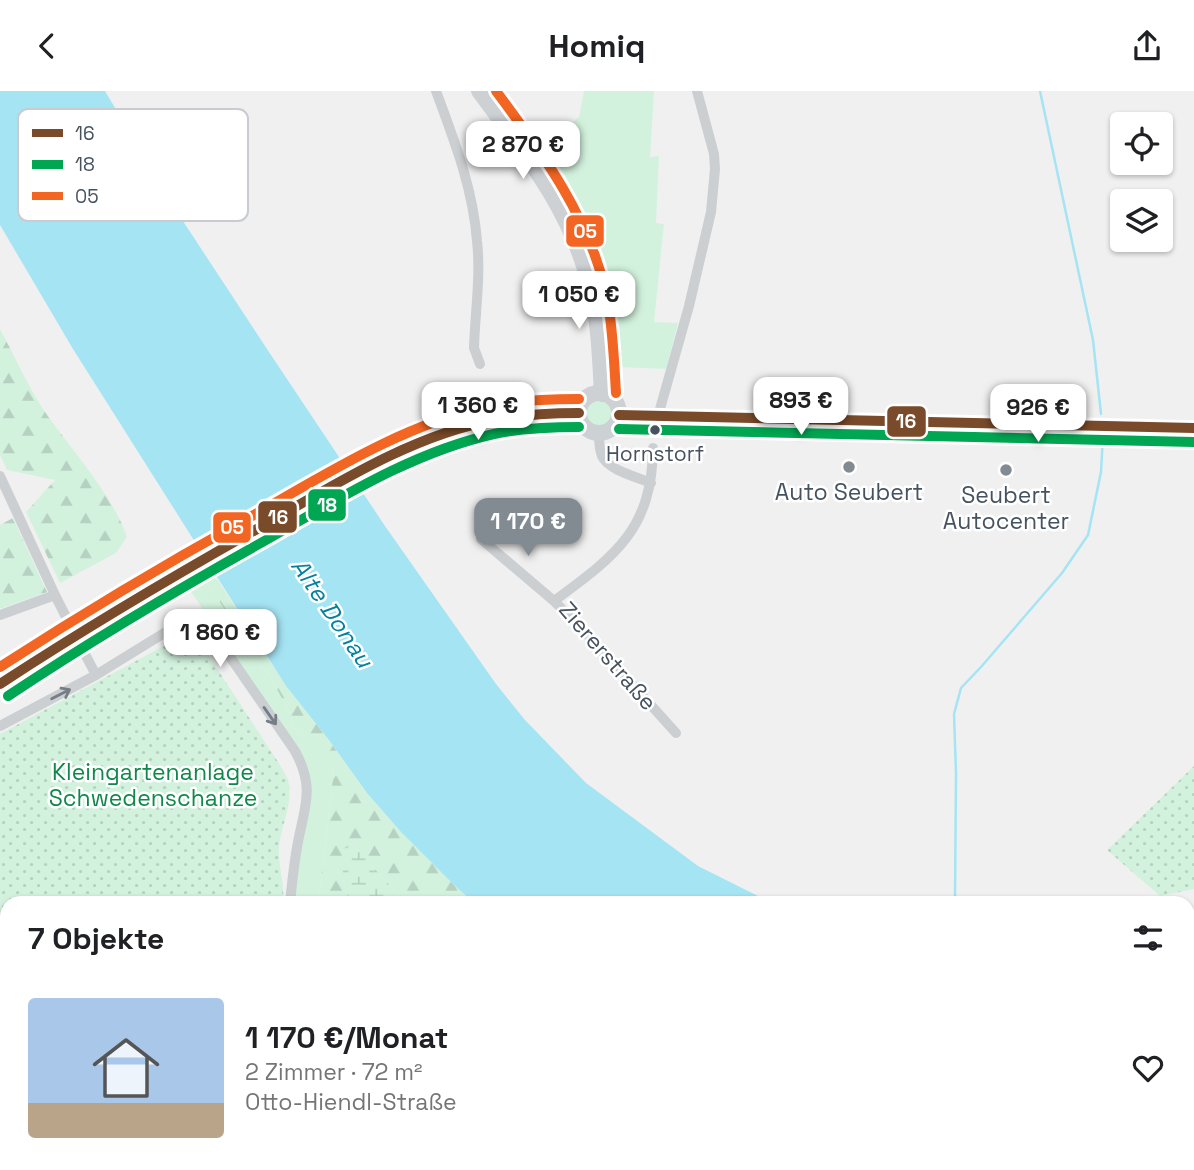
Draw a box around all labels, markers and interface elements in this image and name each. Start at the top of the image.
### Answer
text: Homiq [549,26,645,66]
icon: back [28,27,66,65]
icon: share [1128,27,1166,65]
legend [18,109,248,221]
map controls [1110,112,1173,252]
button: locate [1110,112,1173,175]
text: 16 [75,121,95,146]
pin: 2 870 € [458,122,588,181]
text: 2 870 € [482,129,564,159]
text: 18 [75,152,95,177]
text: 05 [75,184,99,209]
button: layers [1110,189,1173,252]
line badge: 05 [565,214,605,248]
text: 05 [573,219,597,244]
pin: 1 050 € [514,271,644,331]
text: 1 050 € [538,279,620,309]
pin: 893 € [752,377,850,437]
pin: 1 360 € [413,383,543,442]
text: 893 € [769,385,833,415]
pin: 926 € [989,385,1087,444]
text: 1 360 € [438,390,518,420]
text: 926 € [1006,392,1070,422]
line badge: 16 [886,405,927,438]
text: 16 [896,409,916,434]
marker: Hornstorf [648,423,662,437]
place label: Hornstorf [606,440,704,467]
marker: Auto Seubert [841,459,857,475]
marker: Seubert Autocenter [998,462,1014,478]
place label: Auto Seubert [775,477,923,507]
place label: Seubert Autocenter [943,480,1069,536]
line badge: 18 [307,488,347,522]
text: 18 [317,493,337,518]
pin: 1 170 € [463,498,593,558]
line badge: 16 [257,500,298,534]
text: 16 [268,505,288,530]
text: 1 170 € [490,506,566,536]
line badge: 05 [212,511,252,544]
text: 05 [220,515,244,540]
water label: Alte Donau [284,552,381,675]
street label: Ziererstraße [552,595,664,717]
pin: 1 860 € [155,609,285,669]
text: 1 860 € [180,617,260,647]
one-way arrow [50,687,70,701]
one-way arrow [263,706,277,725]
park label: Kleingartenanlage Schwedenschanze [49,757,257,813]
text: 7 Objekte [28,919,164,958]
icon: filters [1129,919,1167,957]
text: 1 170 €/Monat [245,1018,449,1057]
icon: home [84,1026,168,1110]
icon: heart [1129,1049,1167,1087]
text: 2 Zimmer · 72 m² [245,1057,422,1087]
text: Otto-Hiendl-Straße [245,1087,457,1117]

